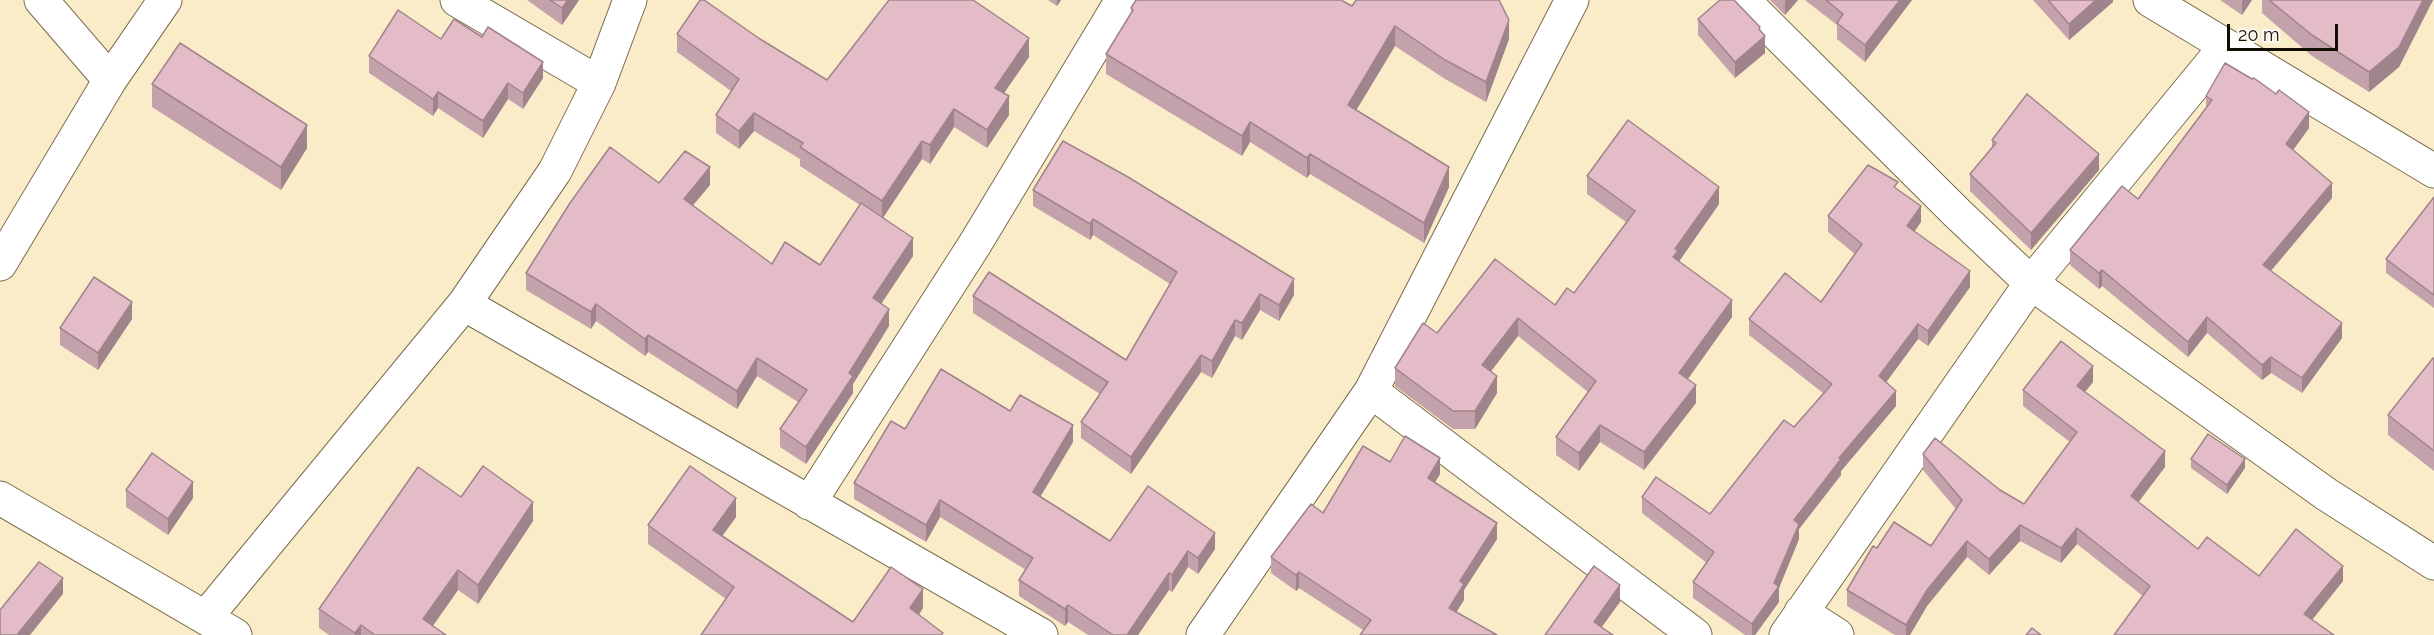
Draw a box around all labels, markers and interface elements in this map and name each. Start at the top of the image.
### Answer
scale bar [2230,12,2341,50]
text: 20 m [2238,24,2280,45]

